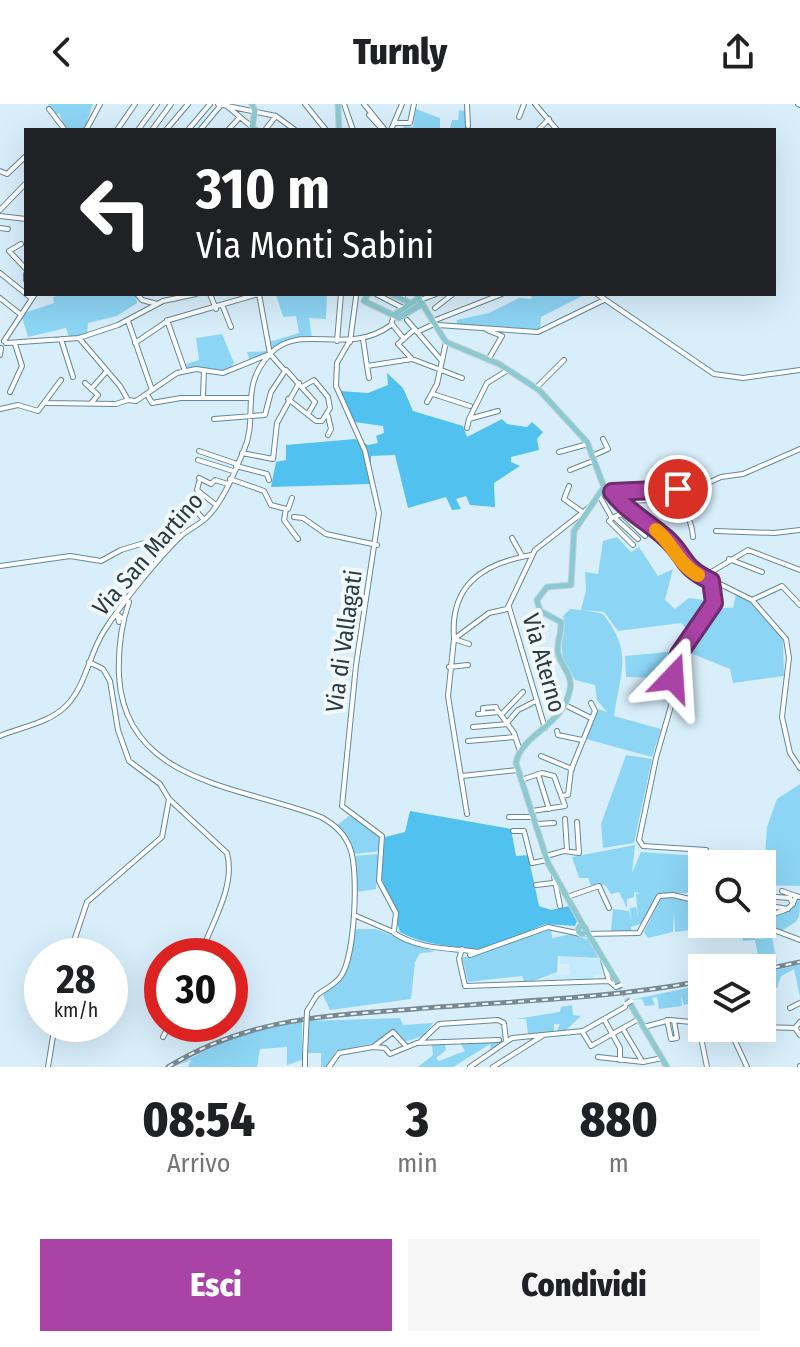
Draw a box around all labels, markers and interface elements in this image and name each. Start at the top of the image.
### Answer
icon: back [40,30,84,74]
text: Turnly [353,30,447,74]
icon: share [716,30,760,74]
text: 310 m [196,156,330,223]
icon: left [64,160,168,264]
text: Via Monti Sabini [196,224,434,268]
pin [644,455,712,523]
icon: arrive [656,467,700,511]
street label: Via San Martino [87,487,209,621]
street label: Via di Vallagati [320,568,368,714]
street label: Via Aterno [517,610,571,716]
position arrow [631,636,715,720]
map controls [688,850,776,1042]
button: search [688,850,776,938]
speed limit sign: 30 [144,938,248,1042]
button: layers [688,954,776,1042]
text: 28 [56,956,96,1004]
text: km/h [54,998,98,1022]
text: 08:54 [142,1091,255,1149]
text: 3 [406,1091,429,1149]
text: 880 [580,1091,658,1149]
text: Arrivo [167,1148,230,1179]
text: min [397,1148,438,1179]
text: m [609,1148,629,1179]
button: Esci [40,1239,392,1331]
button: Condividi [408,1239,760,1331]

